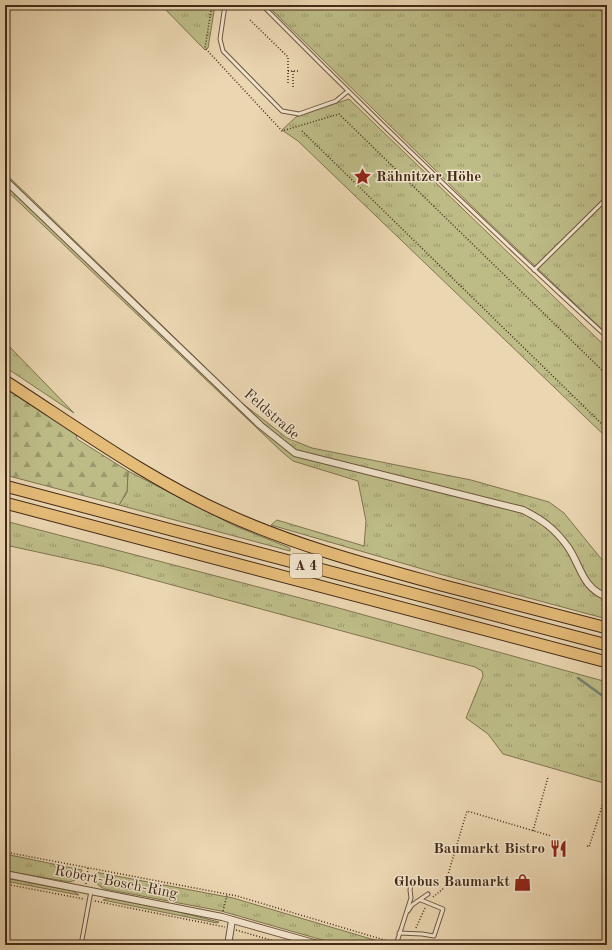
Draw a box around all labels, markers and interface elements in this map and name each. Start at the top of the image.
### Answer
place icon: Rähnitzer Höhe [353,167,373,187]
place label: Rähnitzer Höhe [376,170,481,185]
street label: Feldstraße [240,387,302,443]
road number: A 4 [290,554,322,578]
restaurant icon: Baumarkt Bistro [548,839,568,859]
place label: Baumarkt Bistro [433,842,545,857]
street label: Robert-Bosch-Ring [53,864,179,902]
shop icon: Globus Baumarkt [513,872,533,892]
place label: Globus Baumarkt [394,875,511,890]

